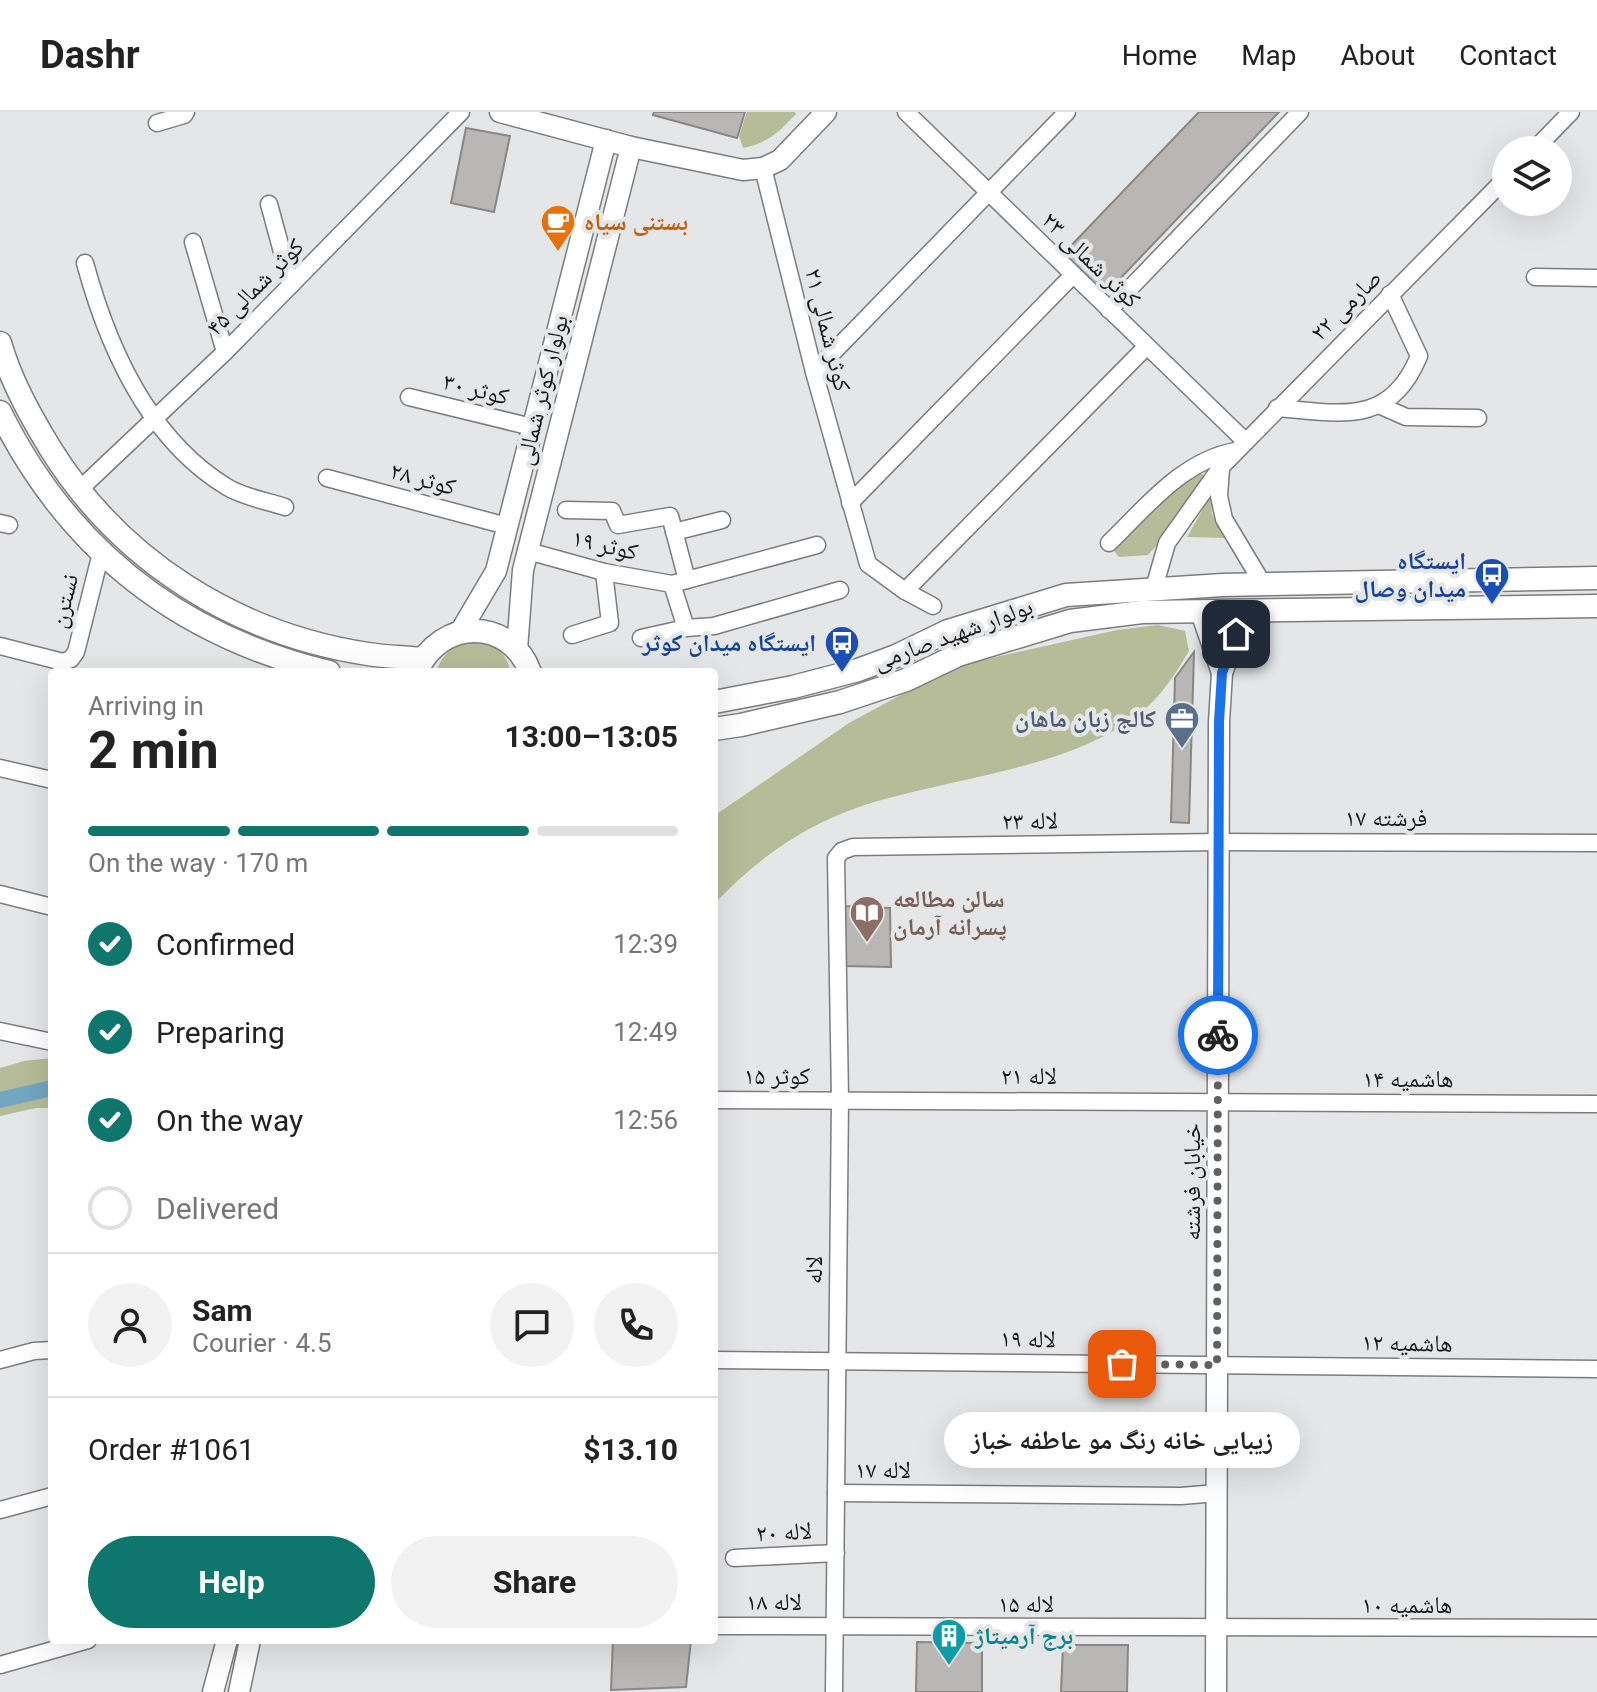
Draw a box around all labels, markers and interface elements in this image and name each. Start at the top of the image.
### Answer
text: Dashr [40,33,140,77]
text: Home [1122,39,1197,72]
text: Map [1241,39,1297,72]
text: About [1341,39,1415,72]
text: Contact [1459,39,1557,72]
map controls [1492,136,1572,216]
button: layers [1492,136,1572,216]
cafe icon: بستنی سیاه [539,203,577,253]
street label: کوثر شمالی ۲۳ [1036,206,1146,314]
place label: بستنی سیاه [584,208,688,236]
street label: کوثر شمالی ۴۵ [201,233,309,341]
street label: صارمی ۲۲ [1305,264,1387,346]
street label: کوثر شمالی ۲۱ [799,266,857,395]
street label: بولوار کوثر شمالی [510,312,574,468]
street label: کوثر ۳۰ [440,367,512,411]
street label: کوثر ۲۸ [387,457,459,501]
street label: کوثر ۱۹ [569,524,641,566]
place label: ایستگاه میدان وصال [1354,547,1466,603]
bus stop icon: ایستگاه میدان وصال [1473,556,1511,606]
street label: نسترن [44,571,84,631]
street label: بولوار شهید صارمی [869,592,1037,676]
pin [1202,600,1270,668]
icon: home [1214,612,1258,656]
bus stop icon: ایستگاه میدان کوثر [823,624,861,674]
place label: ایستگاه میدان کوثر [641,629,816,657]
text: Arriving in [88,691,204,721]
office icon: کالج زبان ماهان [1163,700,1201,750]
place label: کالج زبان ماهان [1015,705,1156,734]
text: 13:00–13:05 [504,719,678,754]
text: 2 min [88,720,219,781]
street label: فرشته ۱۷ [1345,804,1427,832]
street label: لاله ۲۳ [1002,807,1058,835]
text: On the way · 170 m [88,848,308,878]
place label: سالن مطالعه پسرانه آرمان [893,885,1007,941]
library icon: سالن مطالعه پسرانه آرمان [848,894,886,944]
icon: check [88,922,132,966]
text: Confirmed [156,927,295,962]
text: 12:39 [613,929,678,959]
courier [1178,995,1258,1075]
icon: check [88,1010,132,1054]
icon: bike [1196,1013,1240,1057]
text: Preparing [156,1015,285,1050]
text: 12:49 [613,1017,678,1047]
street label: کوثر ۱۵ [744,1062,810,1090]
street label: لاله ۲۱ [1001,1062,1057,1090]
street label: هاشمیه ۱۴ [1363,1065,1453,1093]
icon: check [88,1098,132,1142]
text: On the way [156,1103,303,1138]
text: 12:56 [613,1105,678,1135]
street label: خیابان فرشته [1178,1123,1206,1241]
text: Delivered [156,1191,279,1226]
street label: لاله [800,1256,828,1284]
button: person [88,1283,172,1367]
button: chat [490,1283,574,1367]
button: phone [594,1283,678,1367]
text: Sam [192,1293,253,1328]
street label: لاله ۱۹ [1000,1325,1056,1353]
text: Courier · 4.5 [192,1328,332,1358]
street label: هاشمیه ۱۲ [1361,1328,1453,1358]
pin [1088,1330,1156,1398]
icon: bag [1100,1342,1144,1386]
callout: زیبایی خانه رنگ مو عاطفه خباز [944,1412,1300,1468]
text: زیبایی خانه رنگ مو عاطفه خباز [971,1425,1273,1455]
text: Order #1061 [88,1432,255,1467]
text: $13.10 [583,1432,678,1467]
street label: لاله ۱۷ [855,1456,911,1484]
street label: لاله ۲۰ [755,1517,813,1547]
button: Help [88,1536,375,1628]
button: Share [391,1536,678,1628]
street label: لاله ۱۸ [746,1588,802,1616]
street label: لاله ۱۵ [998,1590,1054,1618]
street label: هاشمیه ۱۰ [1362,1591,1452,1619]
building icon: برج آرمیتاژ [930,1617,968,1667]
place label: برج آرمیتاژ [974,1622,1073,1651]

